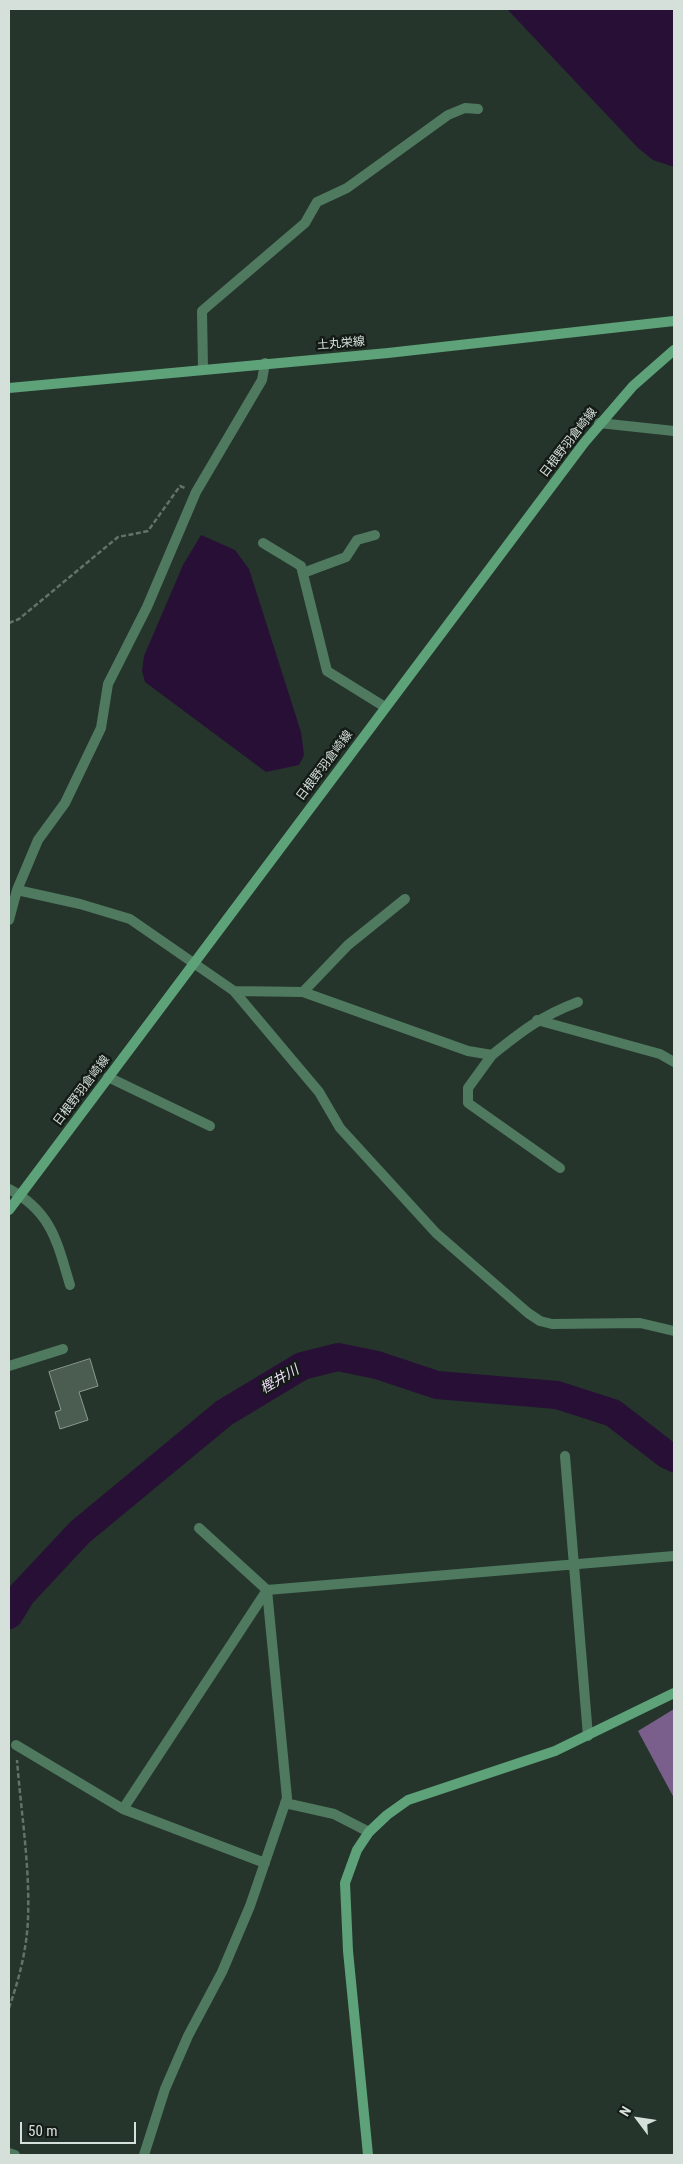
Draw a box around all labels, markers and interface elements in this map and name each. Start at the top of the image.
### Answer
street label: 土丸栄線 [316,335,366,353]
street label: 日根野羽倉崎線 [537,405,601,481]
street label: 日根野羽倉崎線 [294,728,356,804]
street label: 日根野羽倉崎線 [51,1053,113,1129]
water label: 樫井川 [258,1362,302,1398]
north arrow [613,2094,663,2144]
text: N [616,2103,634,2119]
scale bar [22,2112,139,2144]
text: 50 m [28,2122,58,2140]

